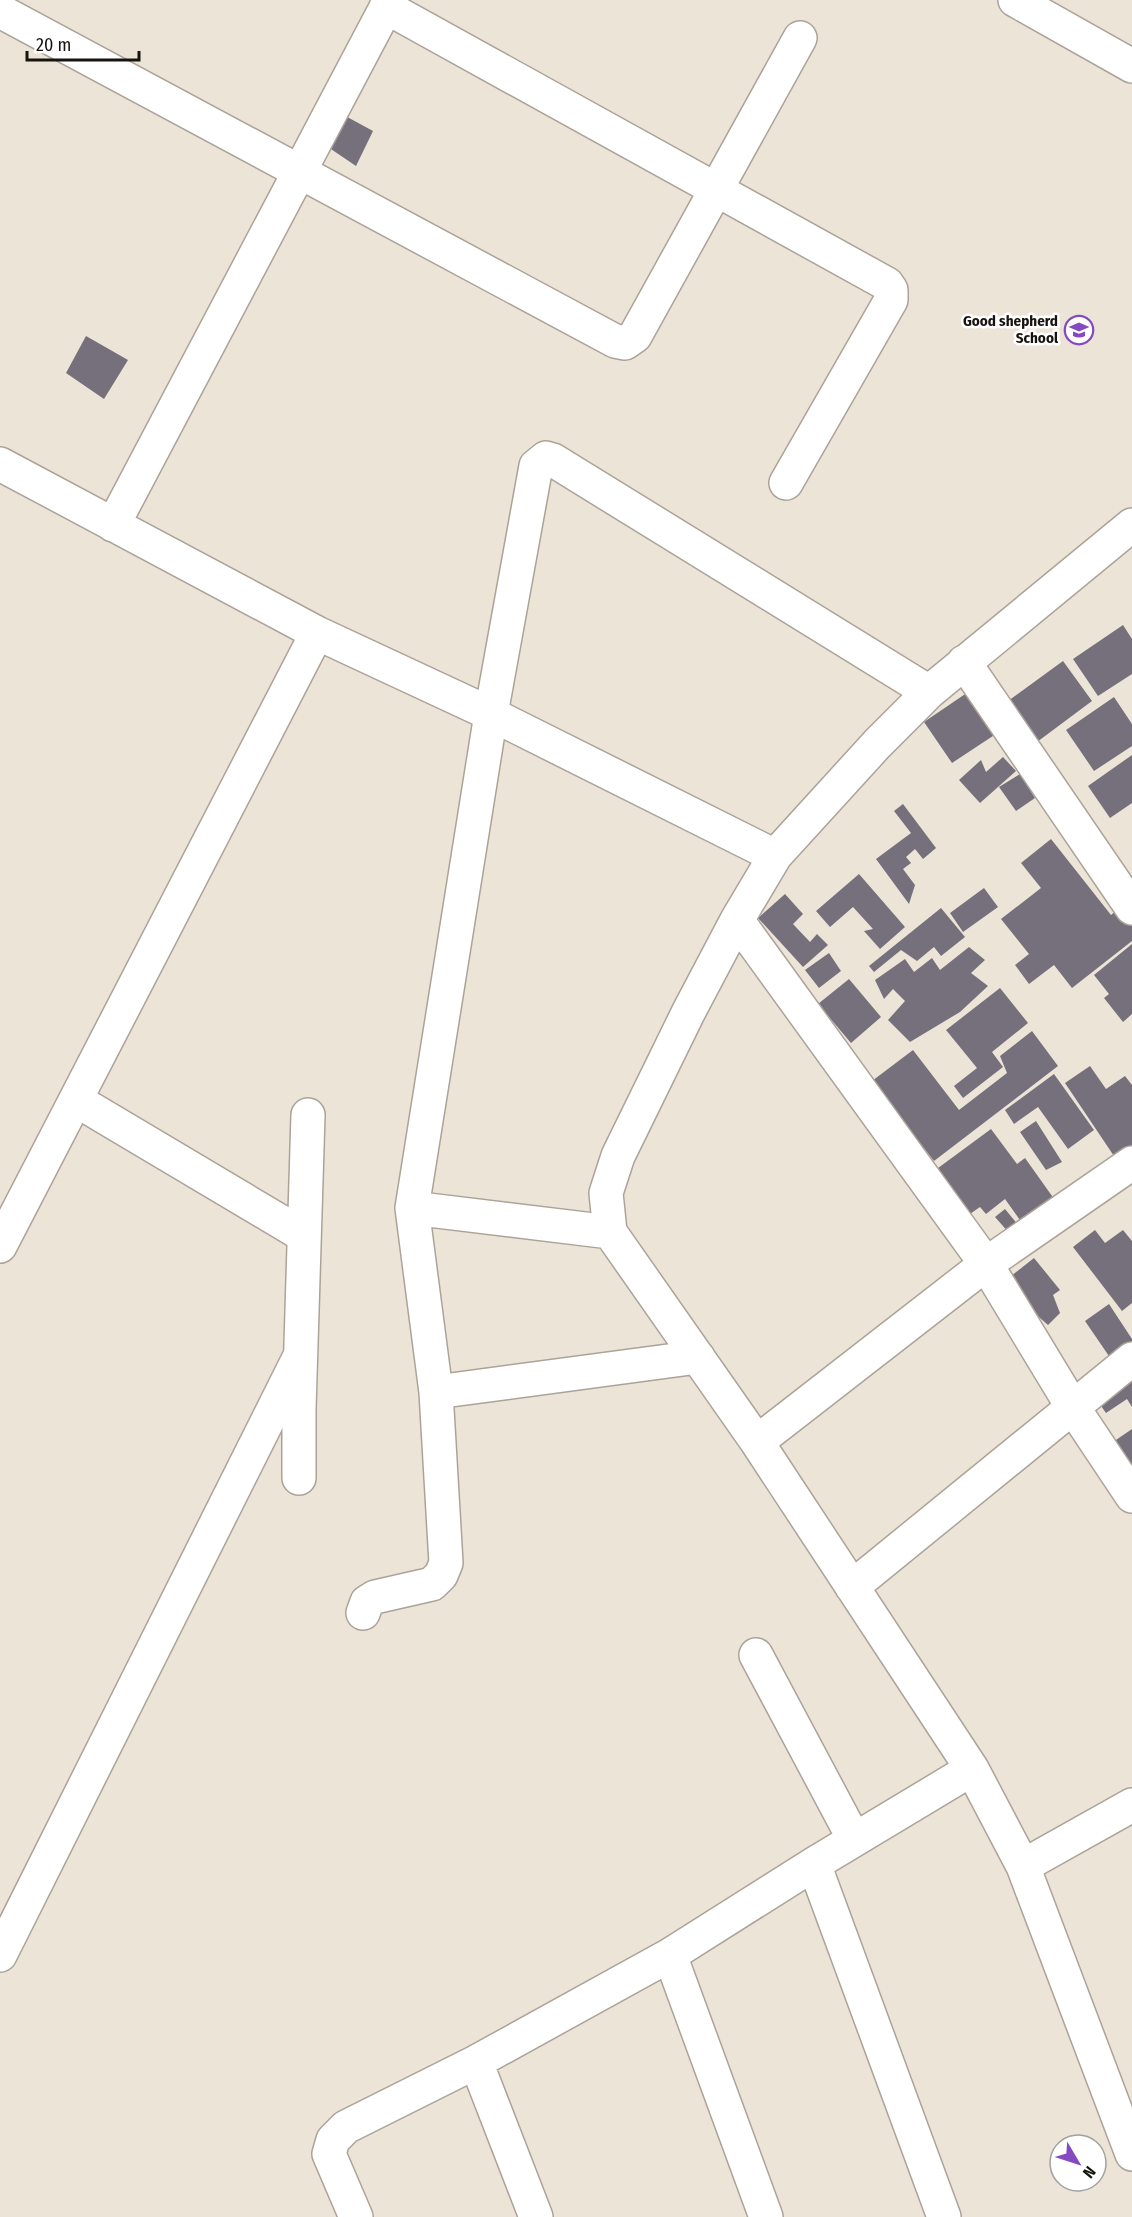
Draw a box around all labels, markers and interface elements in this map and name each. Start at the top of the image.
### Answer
scale bar [27,24,140,62]
text: 20 m [36,34,71,56]
place label: Good shepherd School [963,312,1059,347]
school or university icon: Good shepherd School [1063,314,1095,346]
north arrow [1048,2133,1108,2193]
text: N [1079,2162,1100,2182]

